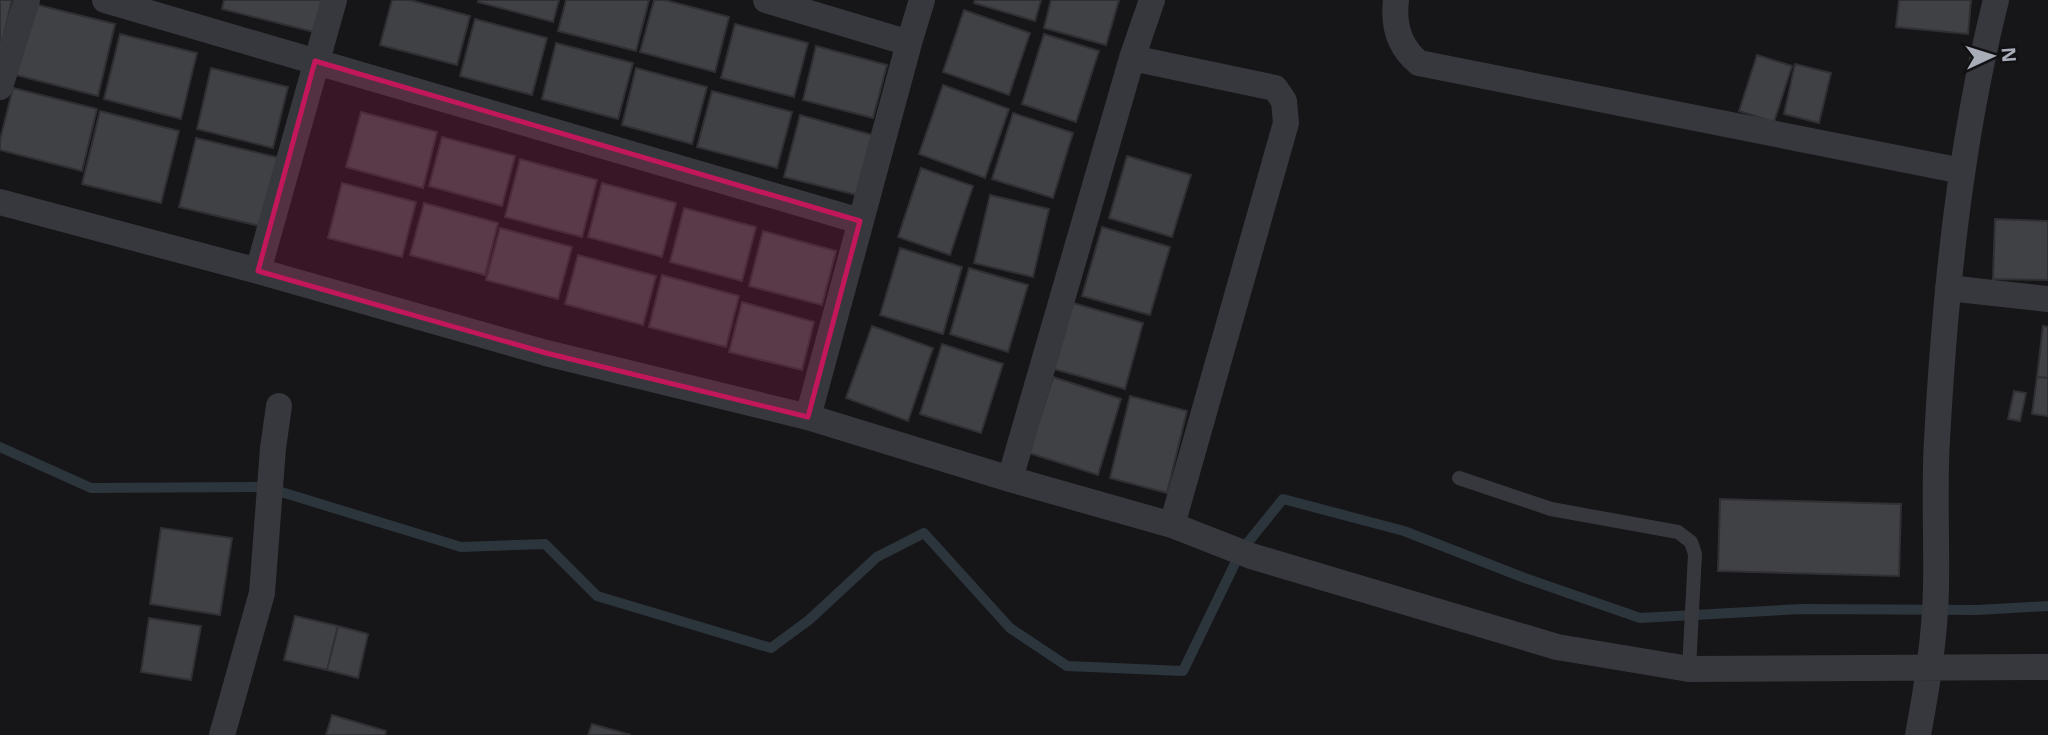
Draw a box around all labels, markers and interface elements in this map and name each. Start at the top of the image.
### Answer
north arrow [1957,21,2027,91]
text: N [1995,46,2022,63]

